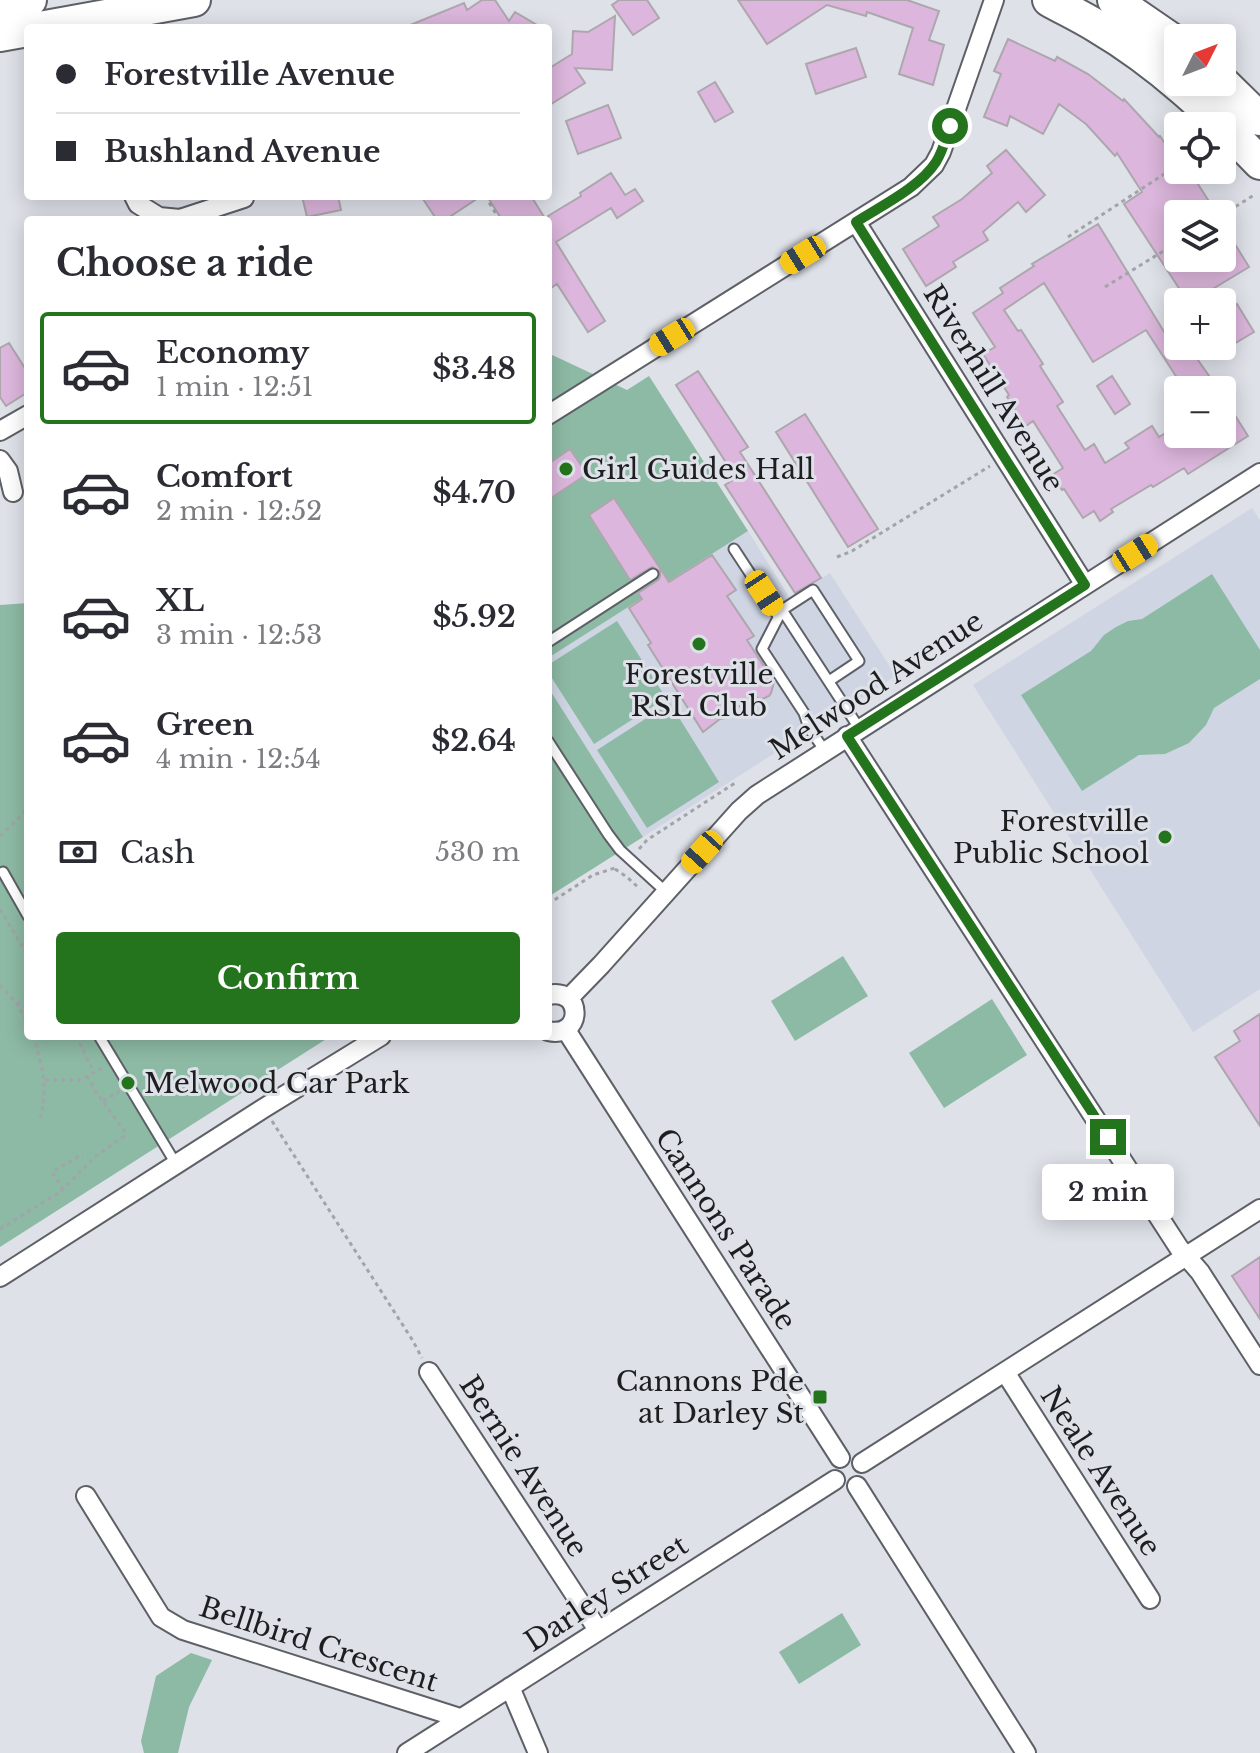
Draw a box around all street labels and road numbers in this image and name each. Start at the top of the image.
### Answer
street label: Riverhill Avenue [916,278,1071,498]
street label: Melwood Avenue [763,603,989,767]
street label: Cannons Parade [647,1122,804,1337]
street label: Bernie Avenue [452,1369,595,1564]
street label: Neale Avenue [1033,1380,1168,1562]
street label: Darley Street [518,1527,695,1659]
street label: Bellbird Crescent [195,1589,443,1700]

